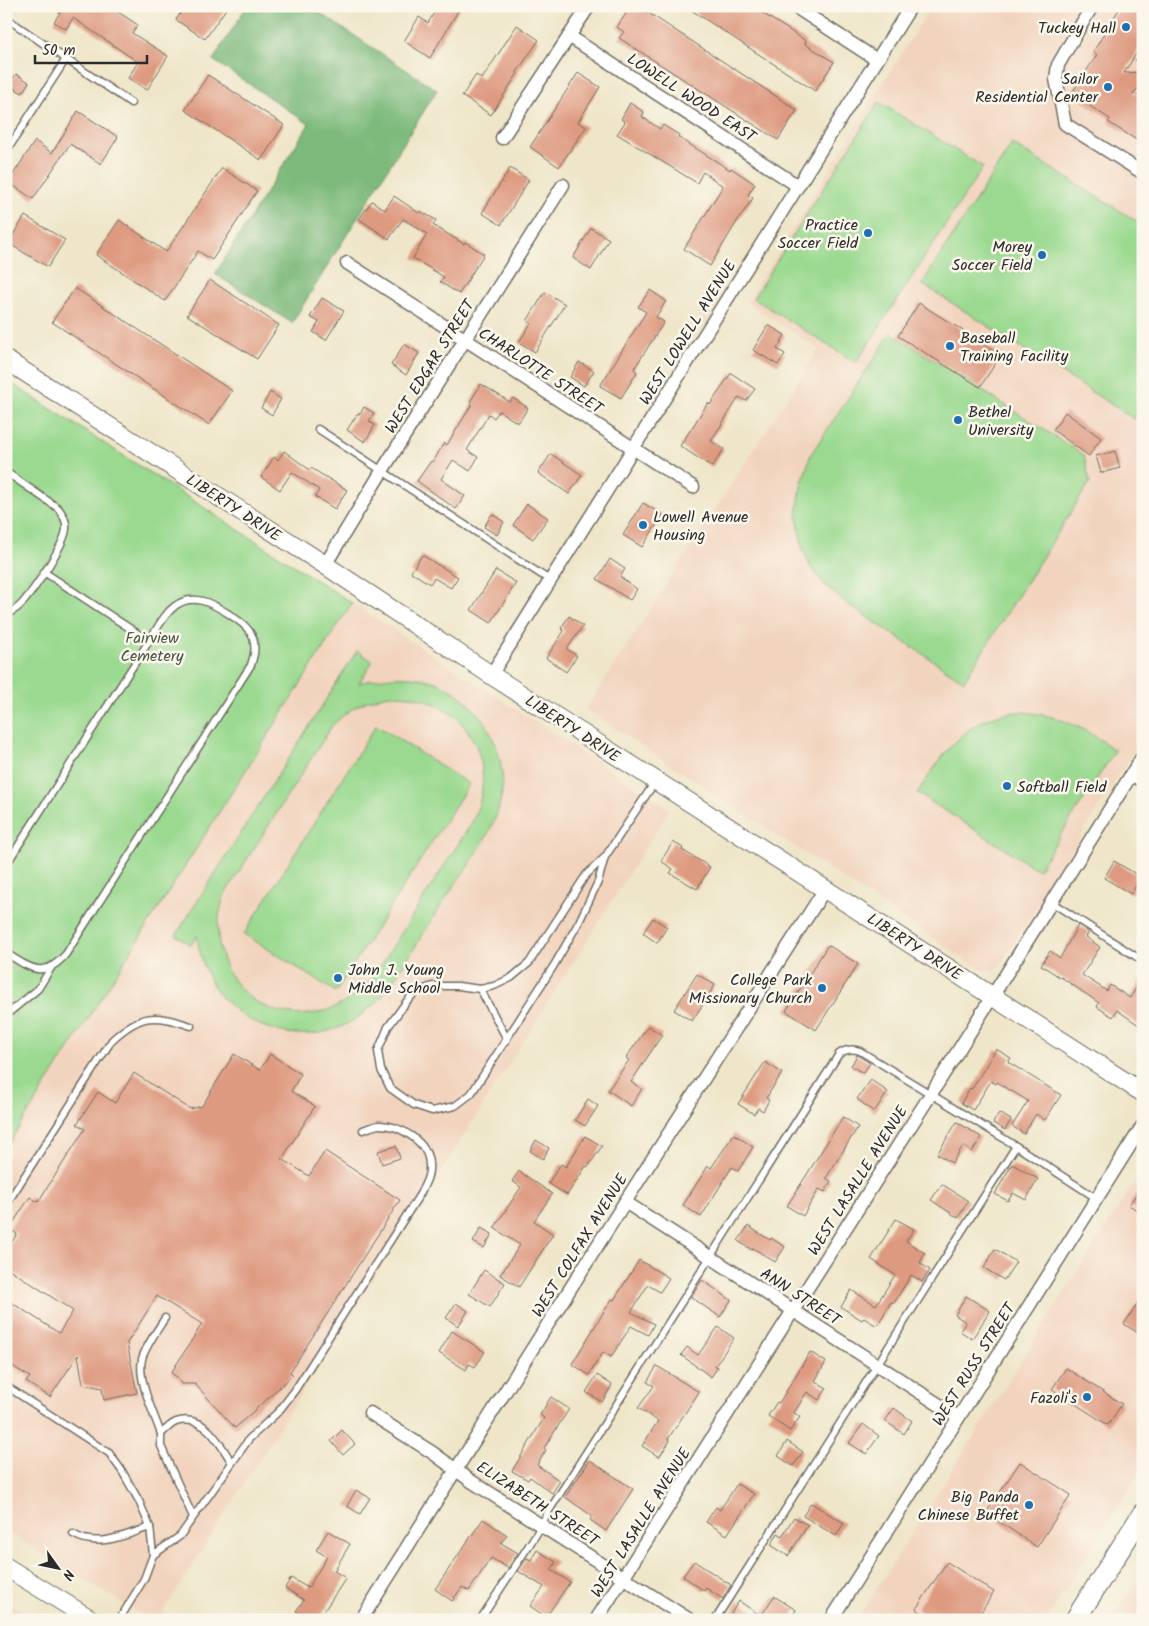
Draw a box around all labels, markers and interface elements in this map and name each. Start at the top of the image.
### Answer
place label: Tuckey Hall [1038,16,1116,41]
marker: Tuckey Hall [1120,21,1132,33]
scale bar [35,32,148,64]
text: 50 m [42,39,76,63]
street label: LOWELL WOOD EAST [622,47,762,150]
place label: Sailor Residential Center [975,67,1100,110]
marker: Sailor Residential Center [1102,81,1114,93]
place label: Practice Soccer Field [778,213,859,256]
marker: Practice Soccer Field [862,227,874,239]
place label: Morey Soccer Field [952,235,1033,278]
marker: Morey Soccer Field [1036,249,1048,261]
street label: WEST LOWELL AVENUE [633,255,743,410]
street label: WEST EDGAR STREET [379,294,482,439]
street label: CHARLOTTE STREET [473,321,609,422]
place label: Baseball Training Facility [960,326,1069,369]
marker: Baseball Training Facility [944,340,956,352]
place label: Bethel University [968,400,1034,443]
marker: Bethel University [952,414,964,426]
street label: LIBERTY DRIVE [181,468,286,549]
place label: Lowell Avenue Housing [653,505,748,548]
marker: Lowell Avenue Housing [637,519,649,531]
park label: Fairview Cemetery [121,626,184,669]
street label: LIBERTY DRIVE [520,689,625,770]
place label: Softball Field [1017,775,1107,800]
marker: Softball Field [1001,780,1013,792]
street label: LIBERTY DRIVE [862,907,967,988]
place label: John J. Young Middle School [348,958,444,1001]
place label: College Park Missionary Church [689,968,812,1011]
marker: John J. Young Middle School [332,972,344,984]
marker: College Park Missionary Church [816,982,828,994]
street label: WEST LASALLE AVENUE [802,1100,915,1261]
street label: WEST COLFAX AVENUE [526,1169,635,1323]
street label: ANN STREET [755,1262,847,1333]
street label: WEST RUSS STREET [926,1297,1023,1431]
place label: Fazoli's [1030,1386,1077,1411]
marker: Fazoli's [1081,1391,1093,1403]
street label: WEST LASALLE AVENUE [585,1442,698,1603]
street label: ELIZABETH STREET [471,1455,605,1554]
place label: Big Panda Chinese Buffet [918,1485,1020,1528]
marker: Big Panda Chinese Buffet [1023,1499,1035,1511]
north arrow [32,1544,82,1594]
text: N [56,1565,80,1584]

